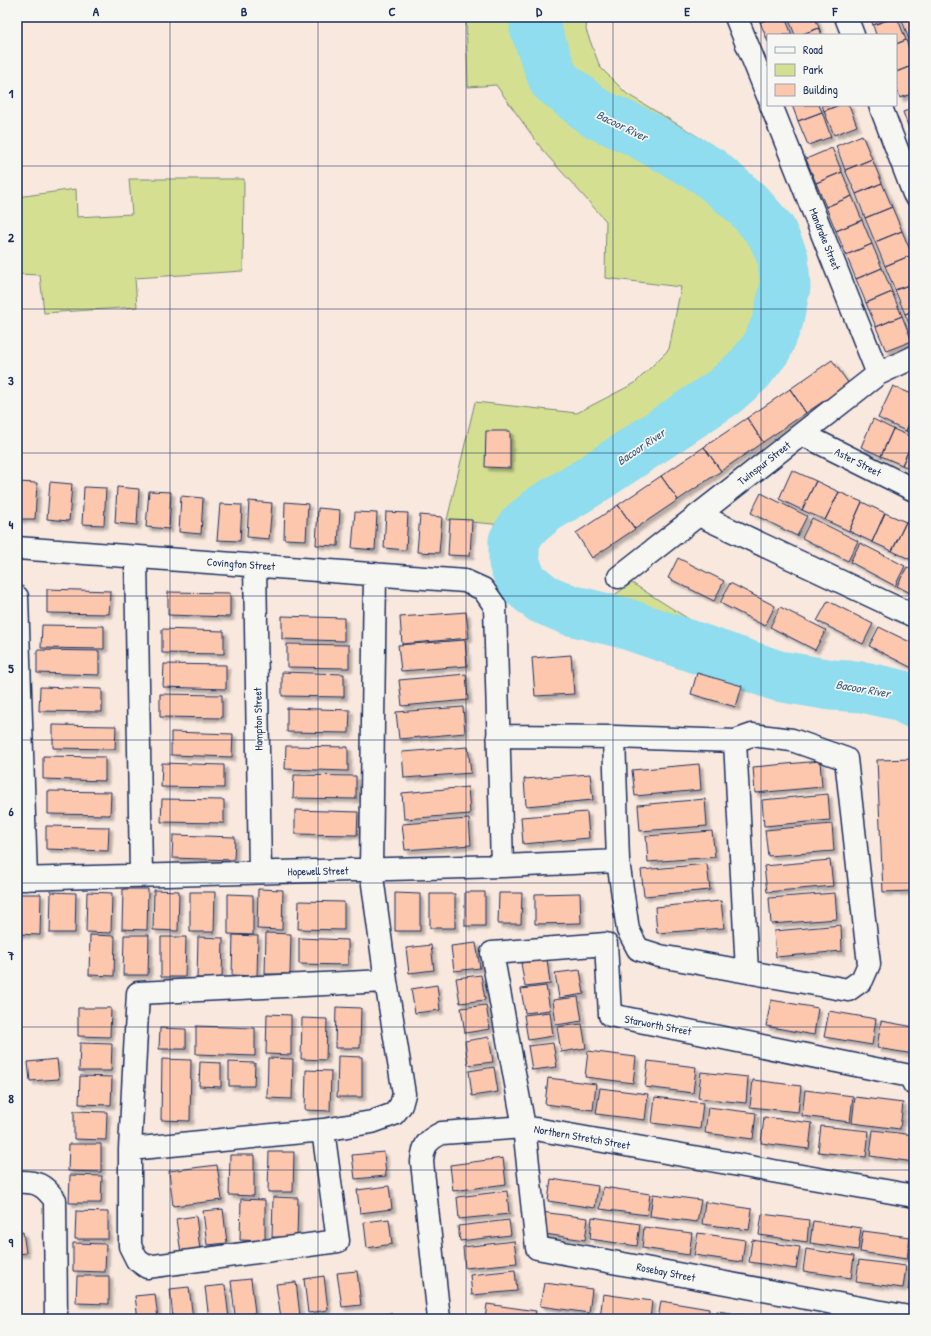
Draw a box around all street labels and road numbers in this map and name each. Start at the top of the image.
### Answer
street label: Mandrake Street [806,206,844,272]
street label: Twinspur Street [735,438,793,488]
street label: Aster Street [832,444,884,480]
street label: Covington Street [206,555,276,573]
street label: Hampton Street [250,687,266,751]
street label: Hopewell Street [287,863,349,879]
street label: Starworth Street [623,1012,693,1038]
street label: Northern Stretch Street [533,1122,631,1152]
street label: Rosebay Street [635,1259,697,1285]

